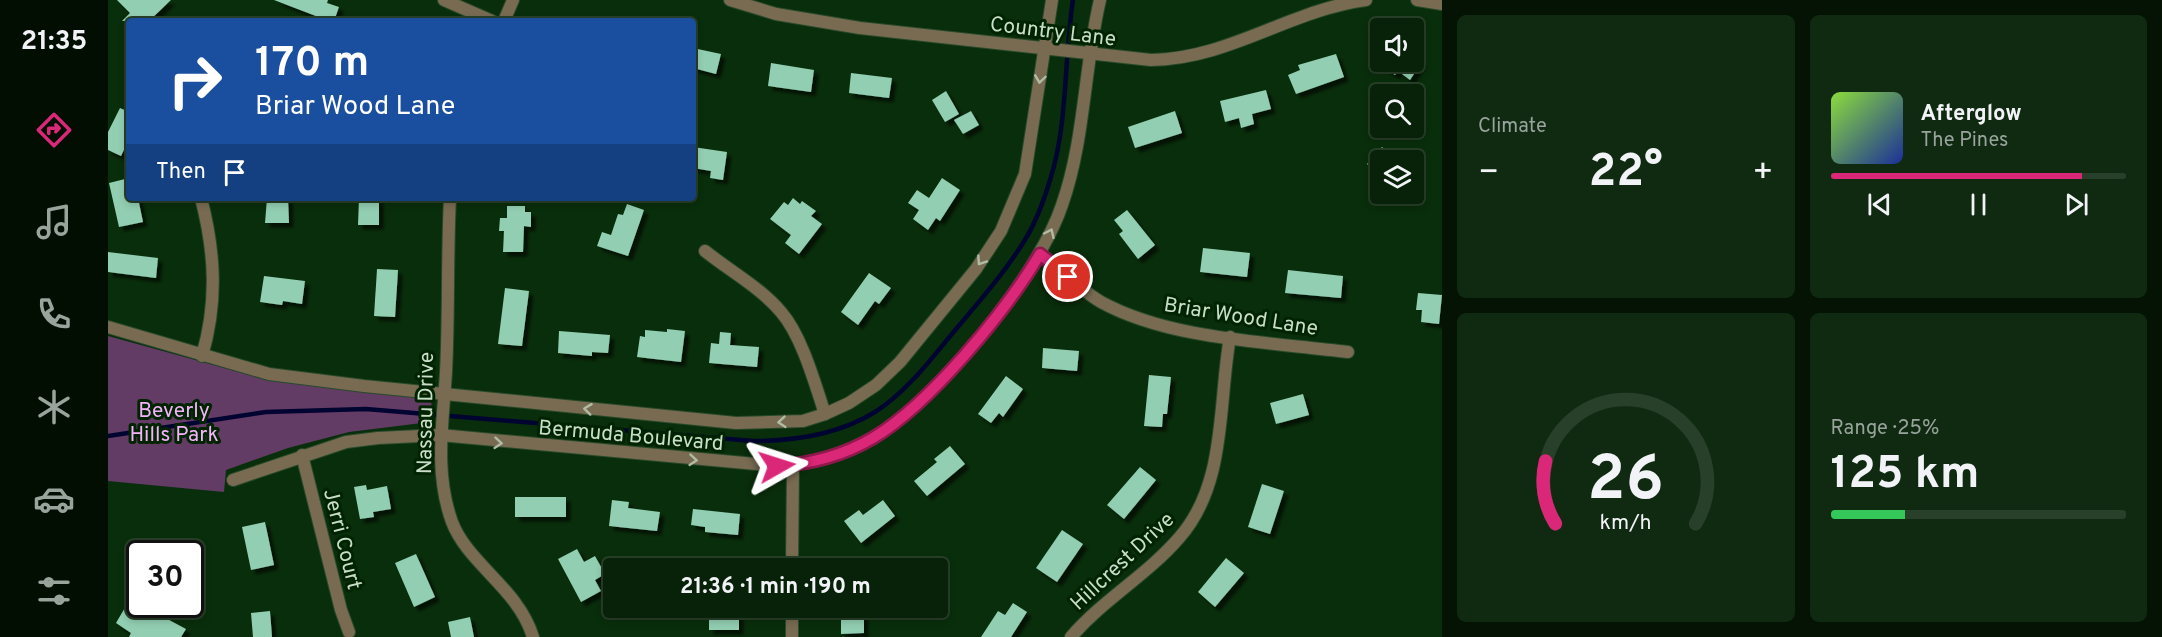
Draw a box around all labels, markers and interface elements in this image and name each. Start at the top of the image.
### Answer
street label: Country Lane [988,11,1117,54]
map controls [1370,18,1424,204]
button: sound [1370,18,1424,72]
text: 21:35 [21,25,87,59]
text: 170 m [255,38,369,91]
icon: right [156,42,234,120]
one-way arrow [1034,74,1047,83]
button: search [1370,84,1424,138]
text: Briar Wood Lane [255,90,455,124]
text: Afterglow [1921,101,2022,128]
icon: directions [33,109,75,151]
text: Climate [1478,114,1547,140]
text: The Pines [1921,128,2008,154]
text: 22° [1589,145,1663,202]
button: layers [1370,150,1424,204]
text: − [1478,153,1499,195]
text: + [1752,153,1773,195]
icon: arrive [218,156,251,189]
text: Then [156,159,206,186]
icon: previous [1863,188,1896,221]
icon: pause [1962,188,1995,221]
icon: next [2060,188,2093,221]
icon: music [33,201,75,243]
one-way arrow [1042,228,1054,239]
pin [1042,251,1093,302]
one-way arrow [977,255,988,266]
icon: arrive [1051,260,1084,293]
street label: Briar Wood Lane [1162,292,1320,343]
icon: phone [33,293,75,335]
street label: Nassau Drive [412,352,441,474]
icon: climate [33,386,75,428]
park label: Beverly Hills Park [129,398,219,449]
one-way arrow [583,404,593,416]
street label: Bermuda Boulevard [537,415,725,458]
one-way arrow [778,415,787,428]
text: Range · 25% [1831,416,1939,442]
position arrow [745,434,809,498]
one-way arrow [494,436,503,449]
text: 26 [1587,443,1664,522]
text: 125 km [1831,447,1979,504]
one-way arrow [688,453,697,466]
icon: car [33,478,75,520]
street label: Jerri Court [316,486,367,593]
street label: Hillcrest Drive [1065,507,1181,617]
text: km/h [1600,511,1652,538]
speed limit sign: 30 [126,540,204,618]
icon: filters [33,570,75,612]
text: 21:36 · 1 min · 190 m [680,574,871,601]

